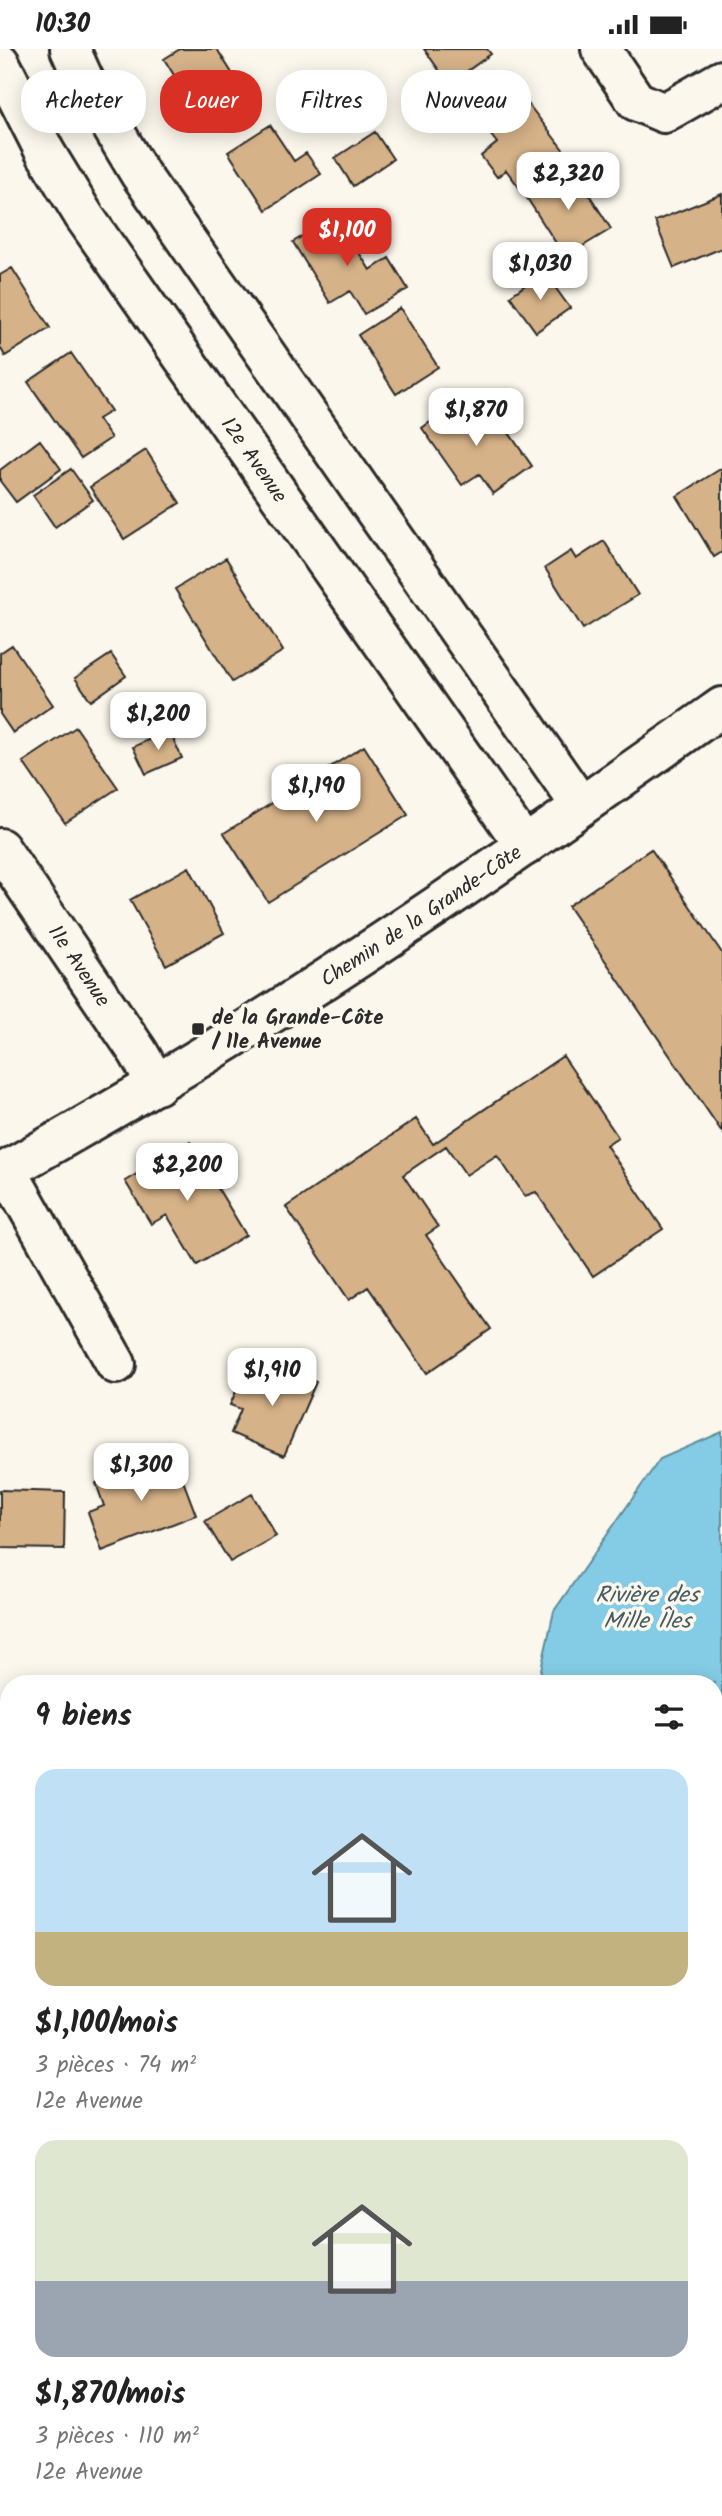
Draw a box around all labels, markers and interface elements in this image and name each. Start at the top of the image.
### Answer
text: 10:30 [35,4,90,46]
chip: Acheter [21,70,146,133]
chip: Louer [160,70,262,133]
chip: Filtres [276,70,387,133]
chip: Nouveau [401,70,531,133]
pin: $2,320 [511,153,625,212]
text: $2,320 [533,157,603,193]
pin: $1,100 [290,209,404,268]
text: $1,100 [318,213,376,249]
pin: $1,030 [483,243,597,302]
text: $1,030 [509,247,571,283]
pin: $1,870 [419,389,533,448]
text: $1,870 [445,393,507,429]
street label: 12e Avenue [211,411,295,511]
pin: $1,200 [101,693,215,752]
text: $1,200 [126,697,190,733]
pin: $1,190 [259,765,373,824]
text: $1,190 [288,769,344,805]
street label: Chemin de la Grande-Côte [314,837,530,996]
street label: 11e Avenue [39,919,118,1015]
place label: de la Grande-Côte / 11e Avenue [211,1002,383,1059]
marker: de la Grande-Côte / 11e Avenue [190,1021,206,1037]
pin: $2,200 [130,1143,244,1203]
text: $2,200 [152,1148,222,1184]
pin: $1,910 [215,1349,329,1408]
text: $1,910 [244,1353,300,1389]
pin: $1,300 [84,1443,198,1503]
text: $1,300 [110,1448,172,1484]
water label: Rivière des Mille Îles [596,1578,701,1640]
text: 9 biens [35,1693,132,1741]
icon: filters [650,1698,688,1736]
icon: home [299,1815,425,1941]
text: $1,100/mois [35,2000,178,2048]
text: 3 pièces · 74 m² [35,2048,196,2084]
text: 12e Avenue [35,2084,143,2120]
icon: home [299,2186,425,2312]
text: $1,870/mois [35,2371,185,2419]
text: 3 pièces · 110 m² [35,2419,199,2455]
text: 12e Avenue [35,2455,143,2491]

